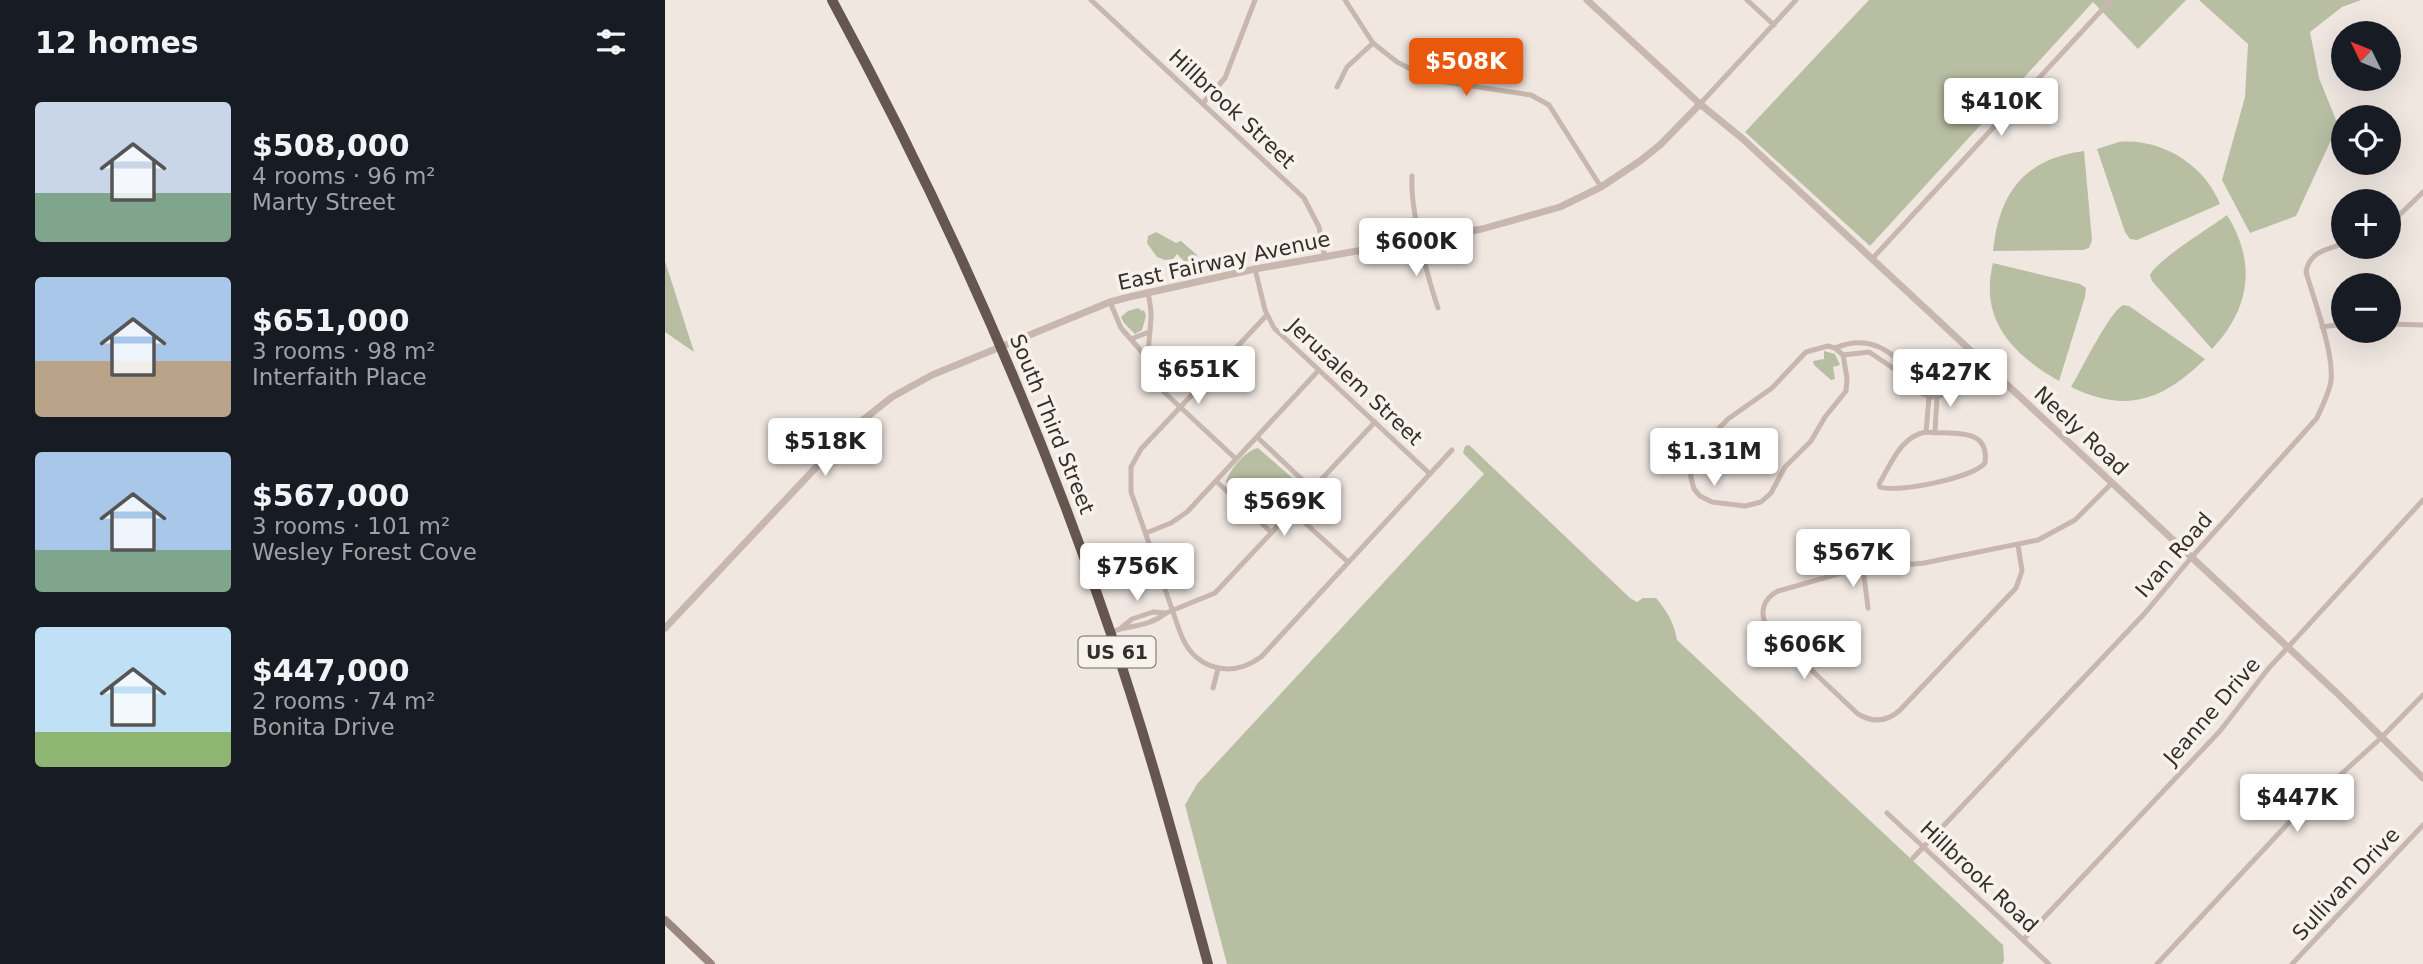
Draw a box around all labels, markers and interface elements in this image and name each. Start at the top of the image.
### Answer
north arrow [2331,21,2401,91]
map controls [2331,21,2401,343]
icon: filters [592,23,630,61]
text: 12 homes [35,25,199,60]
pin: $508K [1417,38,1515,98]
street label: Hillbrook Street [1164,45,1300,173]
text: $508K [1425,48,1507,74]
pin: $410K [1952,78,2050,138]
text: $410K [1960,88,2042,114]
button: locate [2331,105,2401,175]
text: $508,000 [252,128,410,163]
icon: home [91,130,175,214]
text: 4 rooms · 96 m² [252,163,436,189]
text: Marty Street [252,189,395,215]
button: + [2331,189,2401,259]
pin: $600K [1367,218,1465,278]
street label: East Fairway Avenue [1116,227,1332,295]
text: $600K [1375,228,1457,254]
button: − [2331,273,2401,343]
text: $651,000 [252,303,410,338]
icon: home [91,305,175,389]
street label: Jerusalem Street [1282,312,1427,450]
street label: South Third Street [1005,331,1099,517]
text: 3 rooms · 98 m² [252,338,436,364]
pin: $651K [1149,346,1247,406]
pin: $427K [1901,350,1999,409]
text: $651K [1157,356,1239,382]
text: $427K [1909,359,1991,385]
text: Interfaith Place [252,364,427,390]
street label: Neely Road [2029,382,2133,480]
pin: $518K [776,419,874,478]
text: $518K [784,428,866,454]
pin: $1.31M [1657,428,1771,488]
text: $1.31M [1666,438,1762,464]
text: $567,000 [252,478,410,513]
pin: $569K [1235,478,1333,538]
icon: home [91,480,175,564]
text: $569K [1243,488,1325,514]
street label: Ivan Road [2131,508,2217,602]
text: 3 rooms · 101 m² [252,513,450,539]
pin: $567K [1804,530,1902,589]
text: Wesley Forest Cove [252,539,477,565]
text: $567K [1812,539,1894,565]
pin: $756K [1088,544,1186,603]
text: $756K [1096,553,1178,579]
pin: $606K [1755,622,1853,681]
text: $606K [1763,631,1845,657]
road number: US 61 [1079,636,1155,667]
street label: Jeanne Drive [2158,652,2265,771]
text: $447,000 [252,653,410,688]
icon: home [91,655,175,739]
text: 2 rooms · 74 m² [252,688,436,714]
text: Bonita Drive [252,714,395,740]
pin: $447K [2248,774,2346,834]
text: $447K [2256,784,2338,810]
street label: Hillbrook Road [1915,816,2043,938]
street label: Sullivan Drive [2288,823,2404,945]

